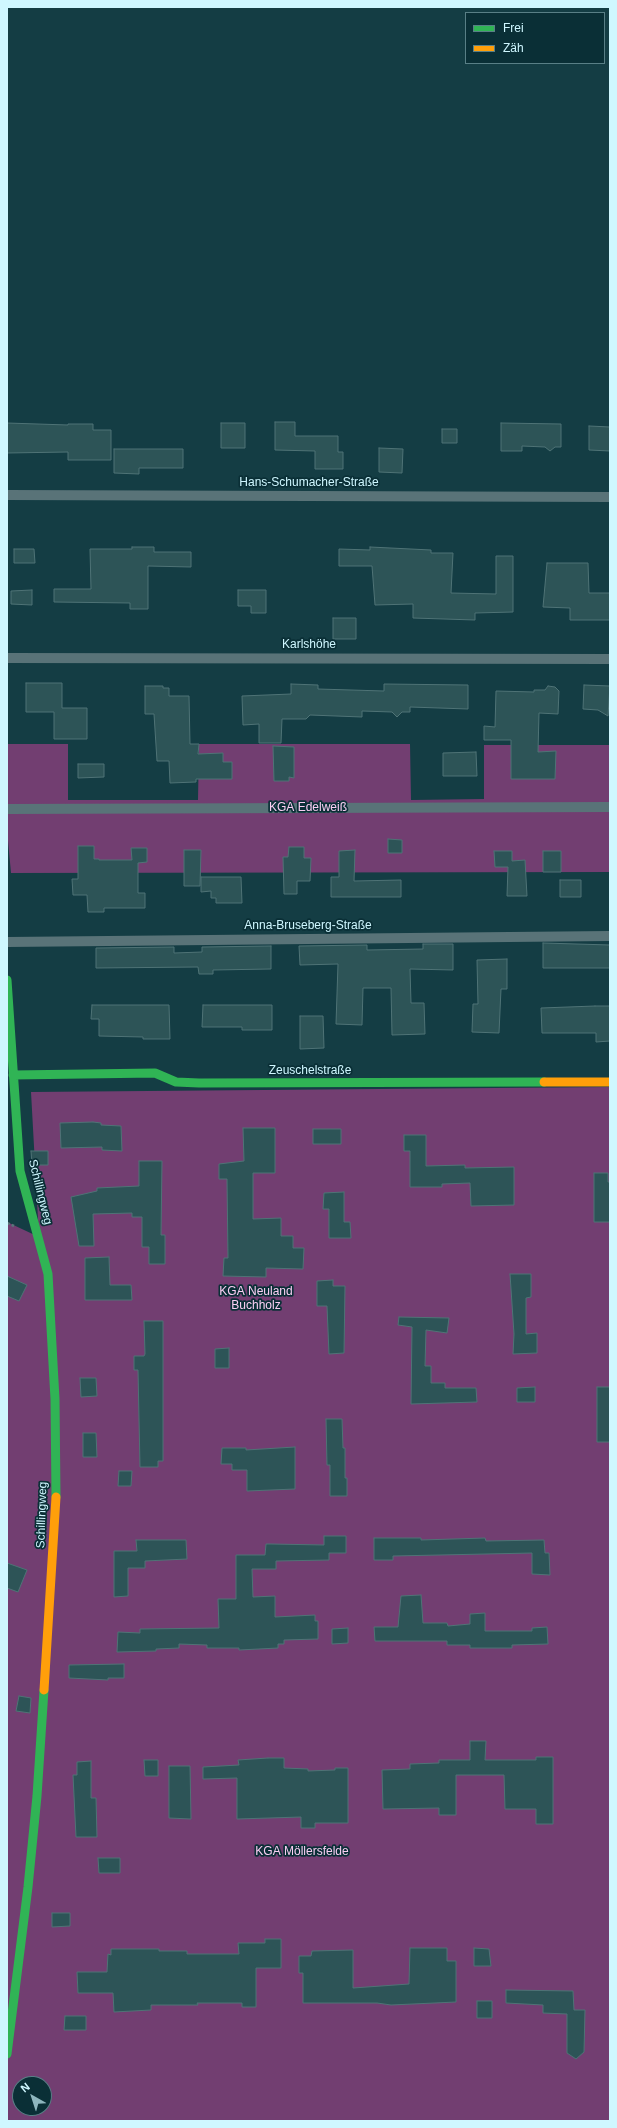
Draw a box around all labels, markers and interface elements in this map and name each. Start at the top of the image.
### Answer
legend [465,12,605,64]
text: Frei [503,21,524,35]
text: Zäh [503,41,524,55]
street label: Hans-Schumacher-Straße [239,476,379,490]
street label: Karlshöhe [282,638,336,652]
park label: KGA Edelweiß [269,801,347,815]
street label: Anna-Bruseberg-Straße [244,919,372,933]
street label: Zeuschelstraße [269,1064,351,1078]
street label: Schillingweg [25,1158,55,1226]
park label: KGA Neuland Buchholz [219,1285,293,1313]
street label: Schillingweg [34,1481,50,1549]
park label: KGA Möllersfelde [255,1845,349,1859]
north arrow [12,2076,52,2116]
text: N [18,2080,32,2095]

